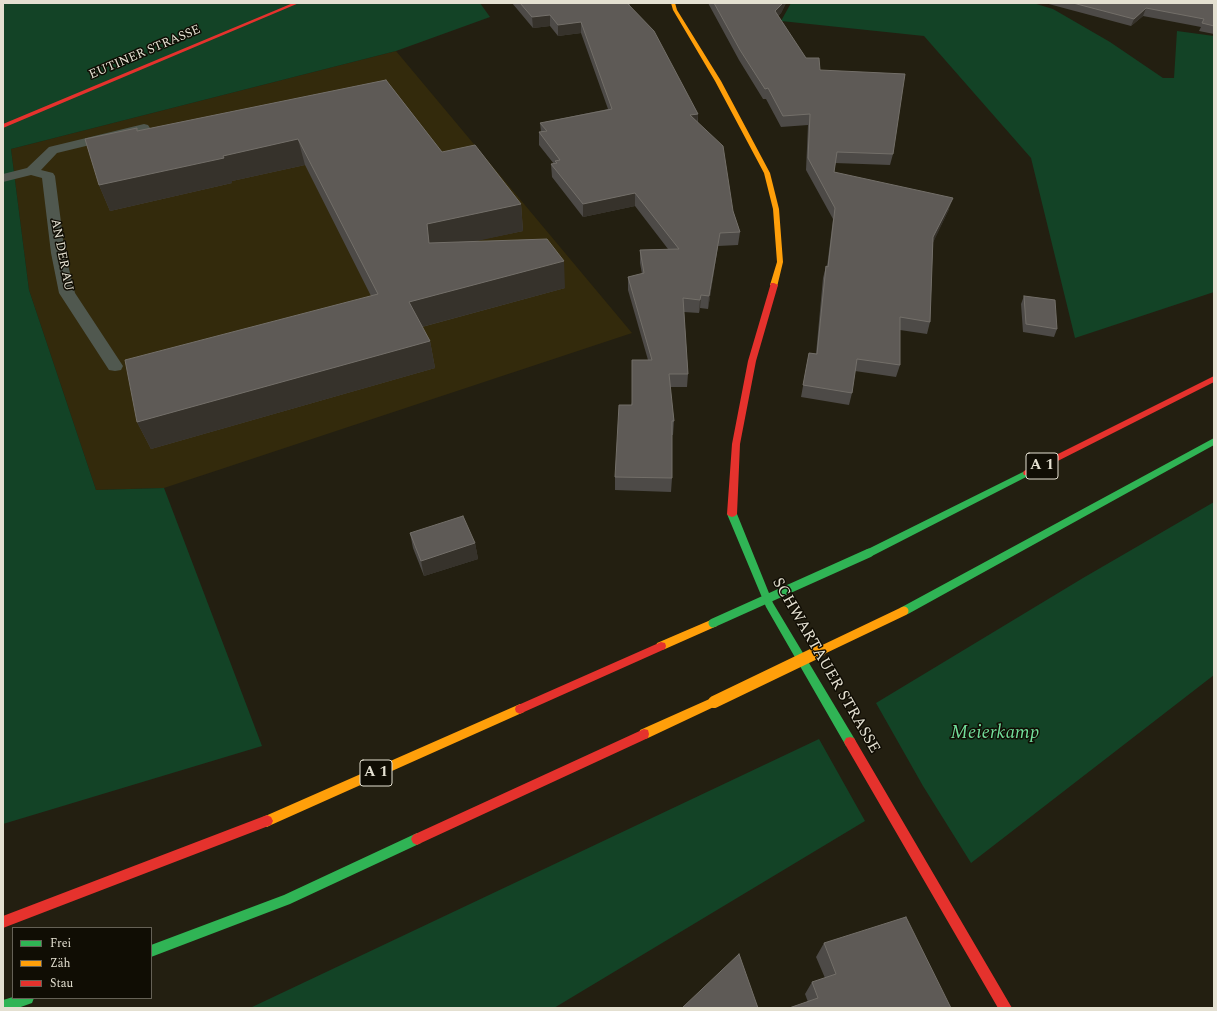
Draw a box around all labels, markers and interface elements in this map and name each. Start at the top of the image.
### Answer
street label: EUTINER STRASSE [87,22,203,84]
street label: AN DER AU [46,217,76,293]
road number: A 1 [1026,453,1058,479]
street label: SCHWARTAUER STRASSE [767,575,883,757]
park label: Meierkamp [951,723,1039,745]
road number: A 1 [360,760,392,786]
legend [12,927,152,999]
text: Frei [50,934,71,953]
text: Zäh [50,954,71,973]
text: Stau [50,974,73,993]

